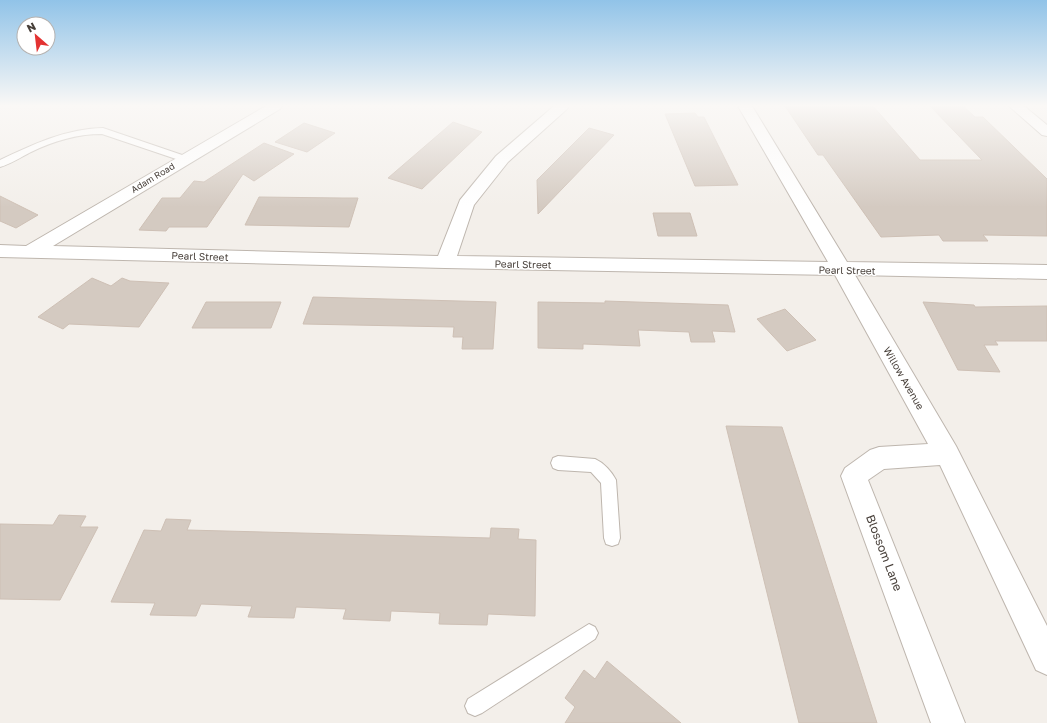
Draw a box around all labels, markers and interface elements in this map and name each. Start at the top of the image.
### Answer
north arrow [16,16,56,56]
text: N [24,19,38,34]
street label: Adam Road [129,160,177,195]
street label: Pearl Street [171,249,229,263]
street label: Pearl Street [494,258,552,270]
street label: Pearl Street [818,264,876,276]
street label: Willow Avenue [881,345,927,412]
street label: Blossom Lane [863,513,906,593]

